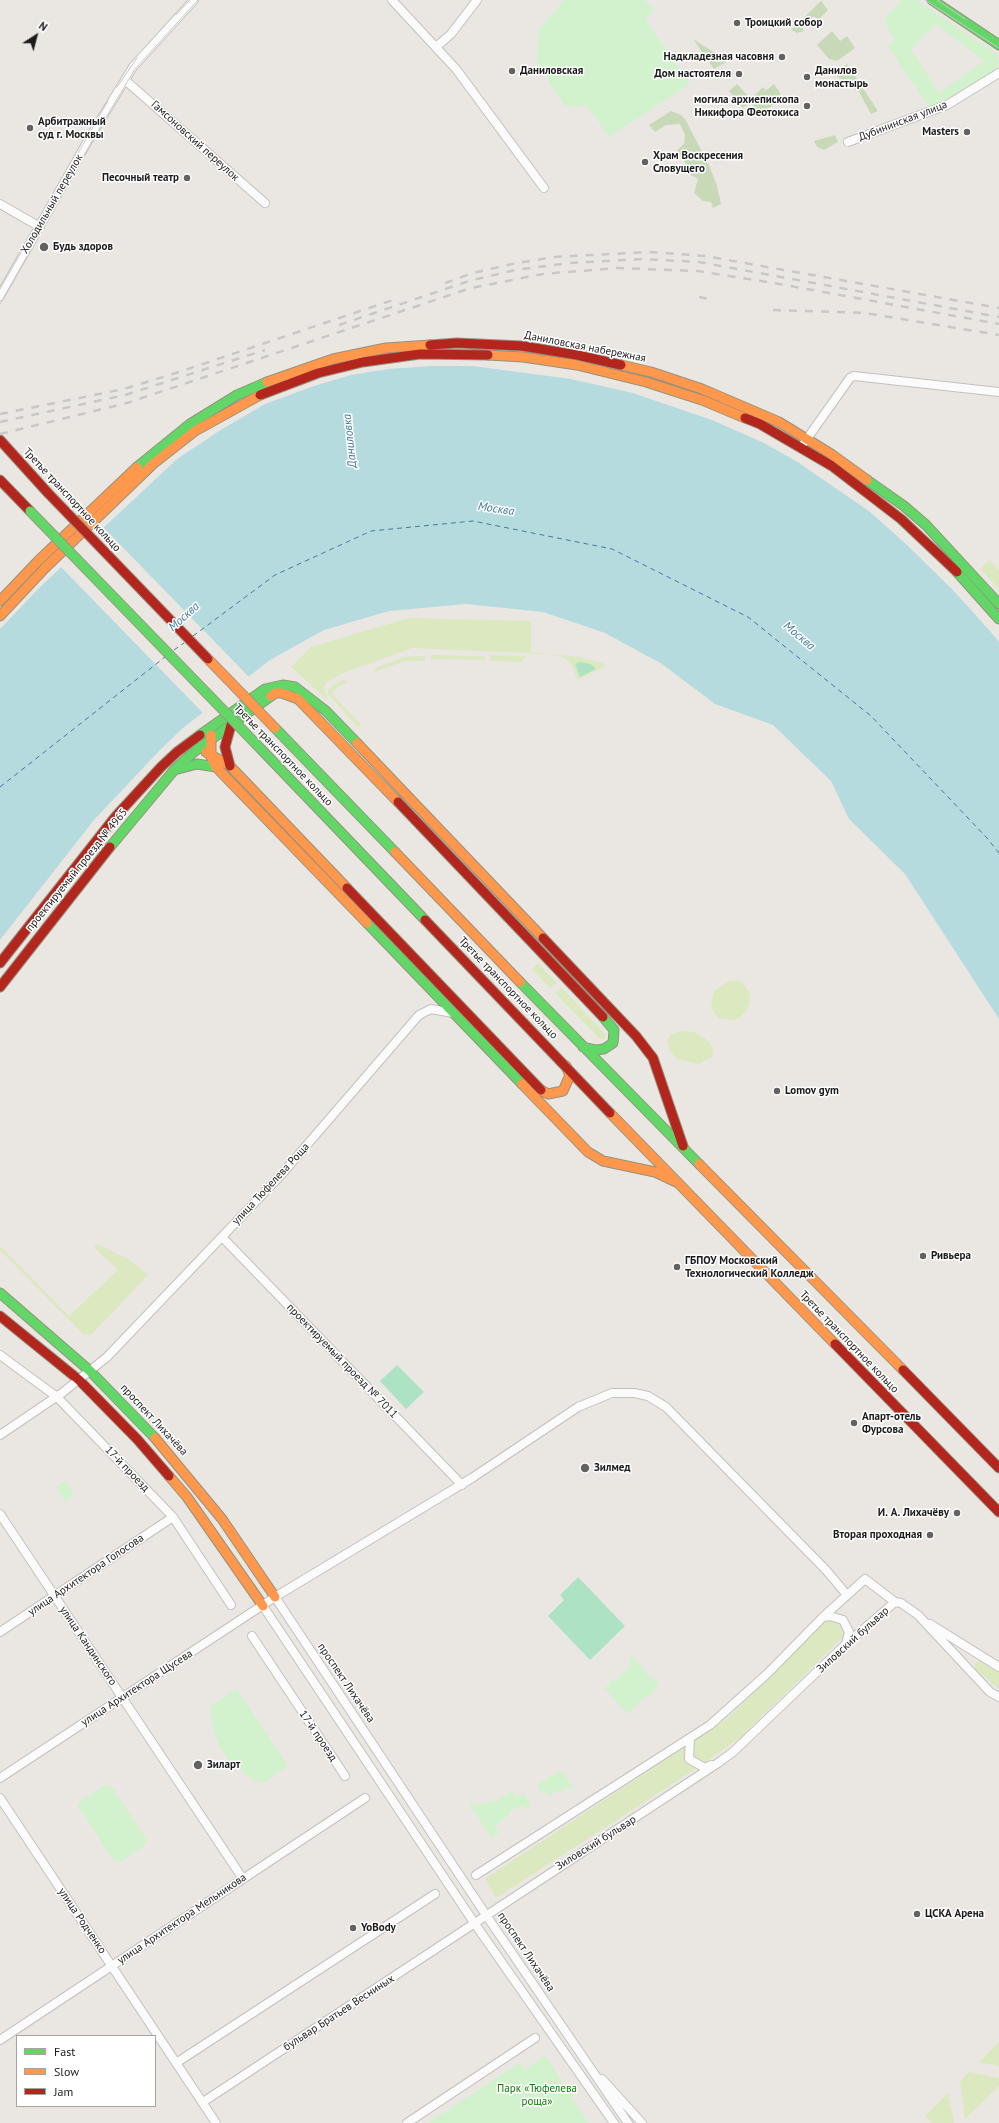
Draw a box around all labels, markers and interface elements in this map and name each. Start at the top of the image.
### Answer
north arrow [16,16,56,56]
place label: Троицкий собор [745,16,822,30]
text: N [36,18,50,34]
marker: Троицкий собор [732,18,742,28]
place label: Надкладезная часовня [664,50,774,64]
marker: Надкладезная часовня [777,52,787,62]
place label: Даниловская [520,64,583,78]
place label: Данилов монастырь [815,64,868,90]
marker: Даниловская [507,66,517,76]
place label: Дом настоятеля [654,67,731,81]
marker: Дом настоятеля [734,69,744,79]
marker: Данилов монастырь [802,72,812,82]
place label: могила архиепископа Никифора Феотокиса [694,93,799,119]
street label: Гамсоновский переулок [148,98,242,184]
street label: Дубининская улица [857,98,949,144]
marker: могила архиепископа Никифора Феотокиса [802,101,812,111]
place label: Арбитражный суд г. Москвы [38,115,106,141]
marker: Арбитражный суд г. Москвы [25,123,35,133]
place label: Masters [922,125,959,139]
marker: Masters [962,127,972,137]
place label: Храм Воскресения Словущего [653,149,743,175]
street label: Холодильный переулок [18,152,86,256]
marker: Храм Воскресения Словущего [640,157,650,167]
place label: Песочный театр [102,171,179,185]
marker: Песочный театр [182,173,192,183]
place label: Будь здоров [53,240,113,254]
marker: Будь здоров [38,241,50,253]
street label: Даниловская набережная [523,329,647,365]
water label: Даниловка [340,413,360,469]
street label: Третье транспортное кольцо [21,445,123,555]
water label: Москва [477,499,515,519]
water label: Москва [166,599,202,635]
water label: Москва [780,619,818,653]
street label: Третье транспортное кольцо [231,701,335,809]
street label: проектируемый проезд № 4965 [23,806,131,934]
street label: Третье транспортное кольцо [456,934,560,1042]
place label: Lomov gym [785,1084,839,1098]
marker: Lomov gym [772,1086,782,1096]
street label: улица Тюфелева Роща [230,1140,312,1228]
place label: Ривьера [931,1249,971,1263]
marker: Ривьера [918,1251,928,1261]
place label: ГБПОУ Московский Технологический Колледж [685,1254,814,1280]
marker: ГБПОУ Московский Технологический Колледж [672,1262,682,1272]
street label: Третье транспортное кольцо [797,1288,901,1396]
street label: проектируемый проезд № 7011 [284,1301,400,1421]
street label: проспект Лихачёва [118,1382,190,1458]
place label: Апарт-отель Фурсова [862,1410,921,1436]
marker: Апарт-отель Фурсова [849,1418,859,1428]
street label: 17-й проезд [102,1443,152,1495]
place label: Зилмед [594,1461,630,1475]
marker: Зилмед [579,1462,591,1474]
place label: И. А. Лихачёву [878,1506,949,1520]
marker: И. А. Лихачёву [952,1508,962,1518]
place label: Вторая проходная [833,1528,922,1542]
marker: Вторая проходная [925,1530,935,1540]
street label: улица Архитектора Голосова [26,1531,146,1619]
street label: улица Кандинского [57,1604,119,1688]
street label: Зиловский бульвар [814,1604,892,1676]
street label: проспект Лихачёва [315,1641,377,1725]
street label: улица Архитектора Щусева [79,1647,195,1729]
street label: 17-й проезд [296,1708,340,1764]
place label: Зиларт [207,1758,240,1772]
marker: Зиларт [192,1759,204,1771]
street label: Зиловский бульвар [553,1813,639,1873]
street label: улица Архитектора Мельникова [115,1871,249,1967]
street label: улица Родченко [55,1886,109,1956]
place label: ЦСКА Арена [925,1907,984,1921]
marker: ЦСКА Арена [912,1909,922,1919]
street label: проспект Лихачёва [495,1910,557,1994]
place label: YoBody [361,1921,396,1935]
marker: YoBody [348,1923,358,1933]
street label: бульвар Братьев Весниных [281,1972,397,2054]
legend [16,2035,156,2107]
text: Fast [54,2044,75,2059]
text: Slow [54,2064,79,2079]
park label: Парк «Тюфелева роща» [497,2082,577,2108]
text: Jam [54,2084,73,2099]

